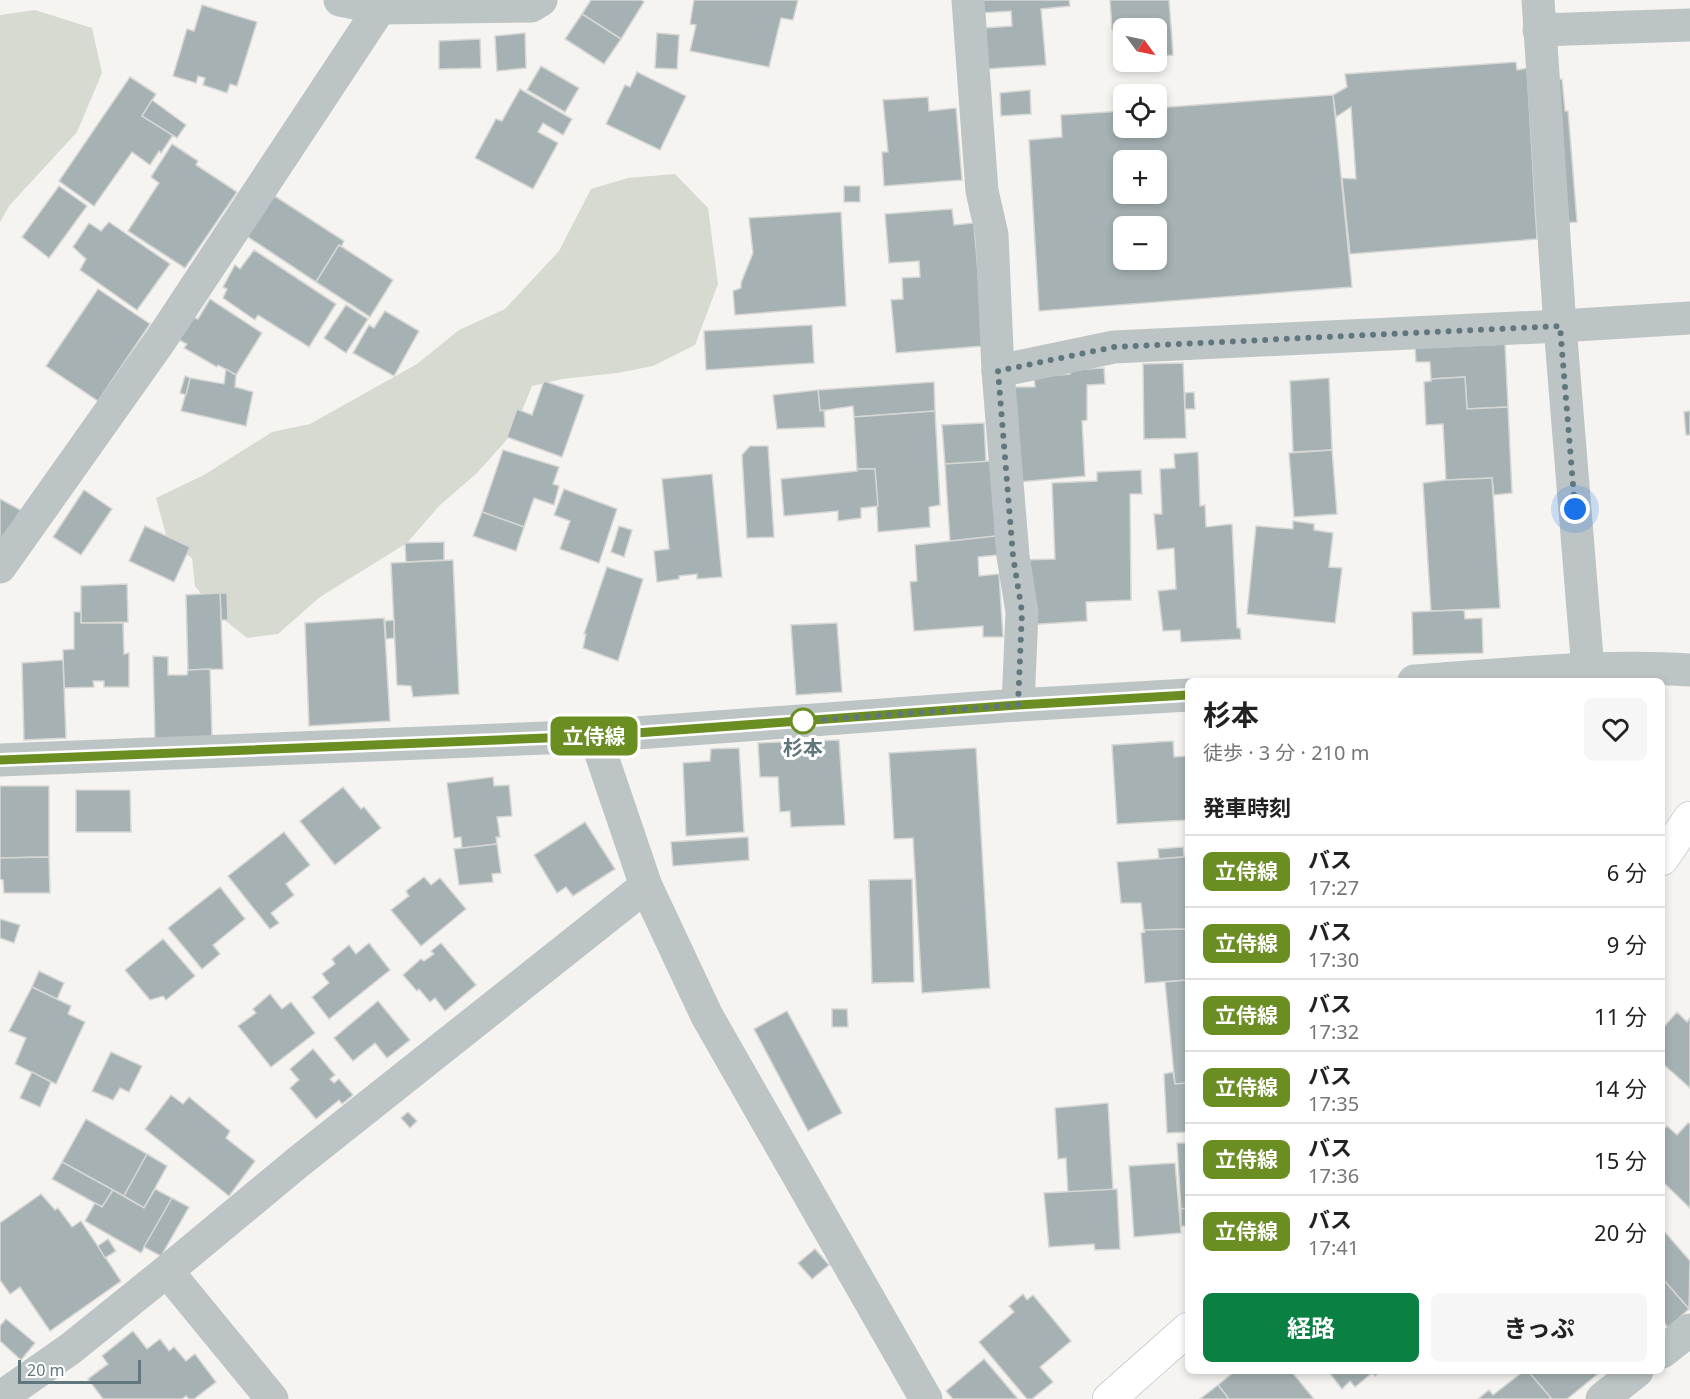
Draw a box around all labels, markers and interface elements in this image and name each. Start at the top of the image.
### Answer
north arrow [1113,18,1167,72]
map controls [1113,18,1167,270]
button: locate [1113,84,1167,138]
button: + [1113,150,1167,204]
button: − [1113,216,1167,270]
your location [1560,494,1590,524]
text: 杉本 [1203,695,1259,733]
button: heart [1584,698,1647,761]
marker: 杉本 [790,708,816,734]
line badge: 立侍線 [560,716,628,756]
text: 立侍線 [563,722,626,750]
place label: 杉本 [783,734,823,761]
text: 徒歩 · 3 分 · 210 m [1203,739,1369,766]
text: 発車時刻 [1203,792,1291,822]
text: バス [1308,844,1352,874]
text: 立侍線 [1215,857,1278,885]
text: 6 分 [1607,857,1647,887]
text: 17:27 [1308,874,1359,901]
text: バス [1308,916,1352,946]
text: 立侍線 [1215,929,1278,957]
text: 9 分 [1607,929,1647,959]
text: 17:30 [1308,946,1359,973]
text: バス [1308,988,1352,1018]
text: 立侍線 [1215,1001,1278,1029]
text: 11 分 [1594,1001,1647,1031]
text: 17:32 [1308,1018,1359,1045]
text: バス [1308,1060,1352,1090]
text: 立侍線 [1215,1073,1278,1101]
text: 14 分 [1594,1073,1647,1103]
text: 17:35 [1308,1090,1359,1117]
text: バス [1308,1132,1352,1162]
text: 立侍線 [1215,1145,1278,1173]
text: 15 分 [1594,1145,1647,1175]
text: 17:36 [1308,1162,1359,1189]
text: バス [1308,1204,1352,1234]
text: 立侍線 [1215,1217,1278,1245]
text: 20 分 [1594,1217,1647,1247]
text: 17:41 [1308,1234,1359,1261]
button: 経路 [1203,1293,1419,1362]
button: きっぷ [1431,1293,1647,1362]
scale bar [18,1357,141,1384]
text: 20 m [27,1359,64,1381]

